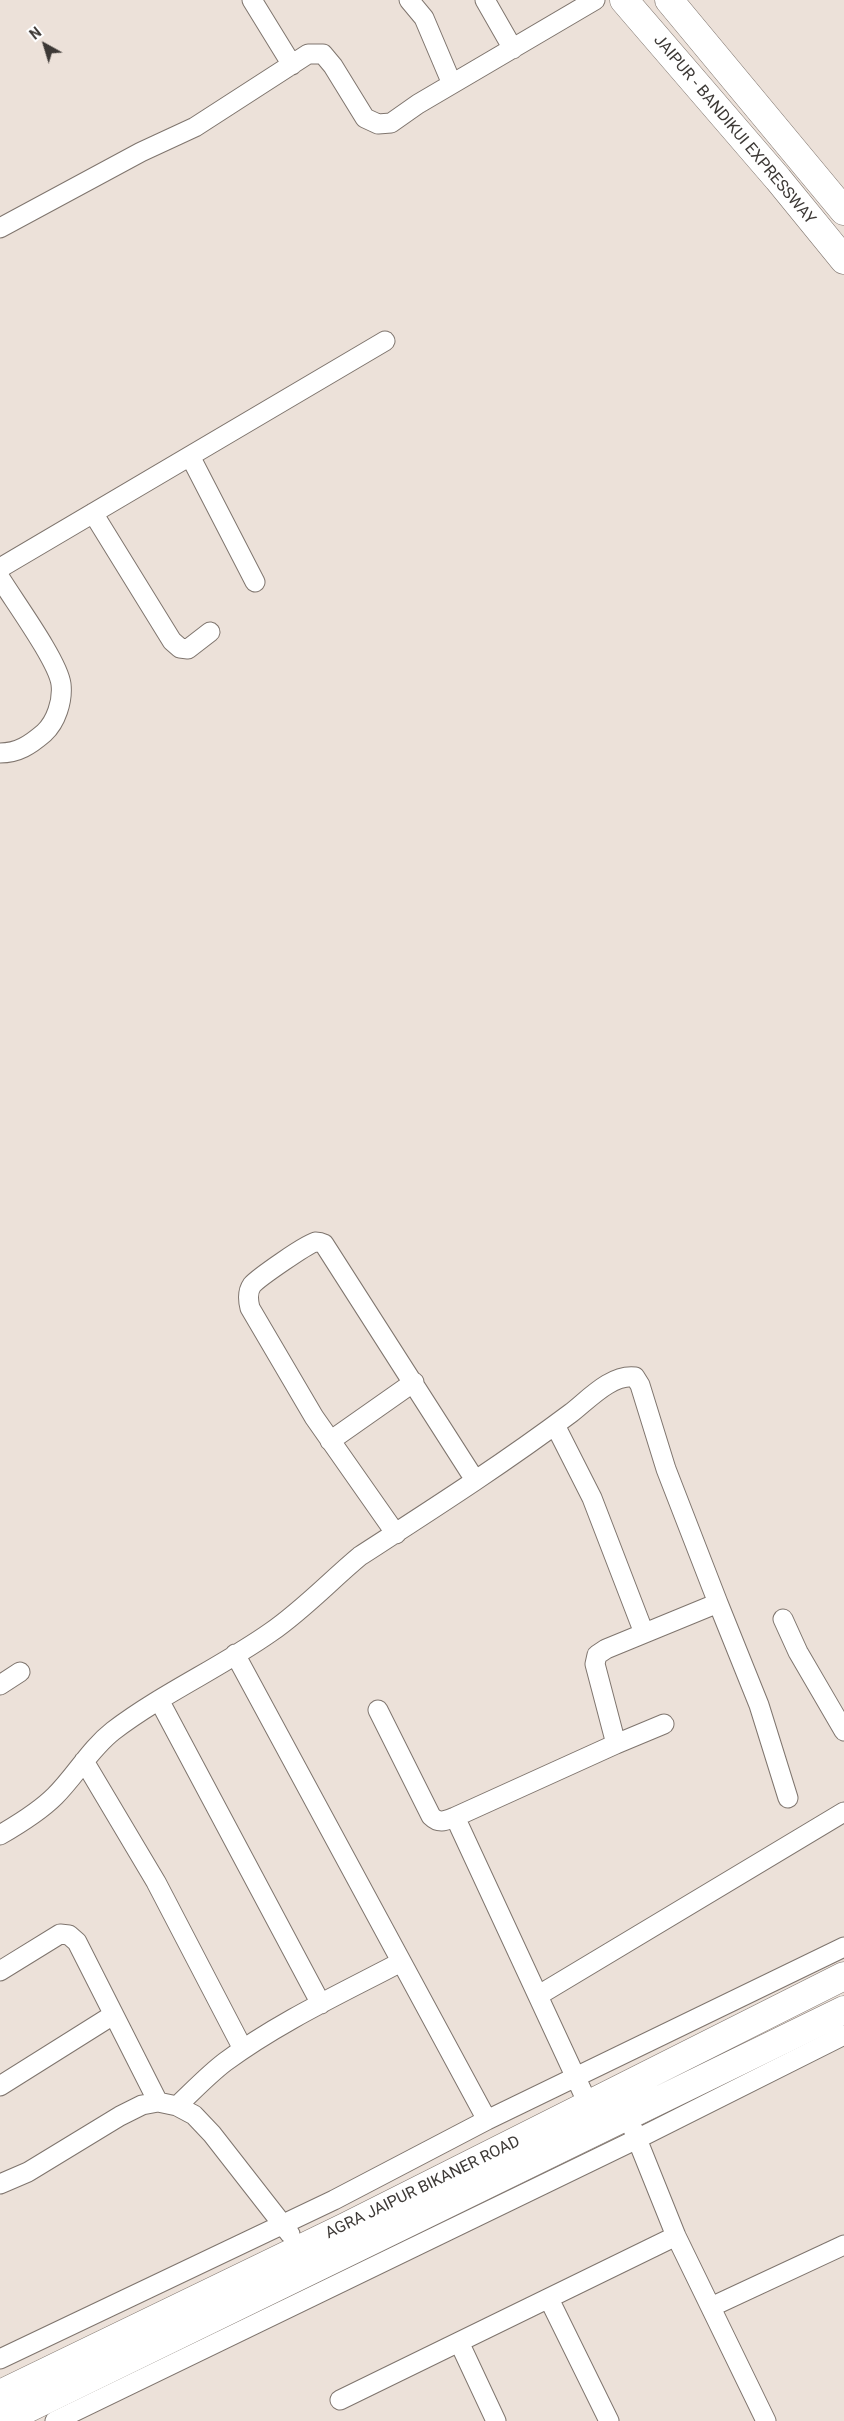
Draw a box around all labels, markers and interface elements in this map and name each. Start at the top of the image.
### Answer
north arrow [20,20,70,70]
text: N [27,24,44,43]
street label: JAIPUR - BANDIKUI EXPRESSWAY [649,31,819,229]
street label: AGRA JAIPUR BIKANER ROAD [323,2132,523,2244]

